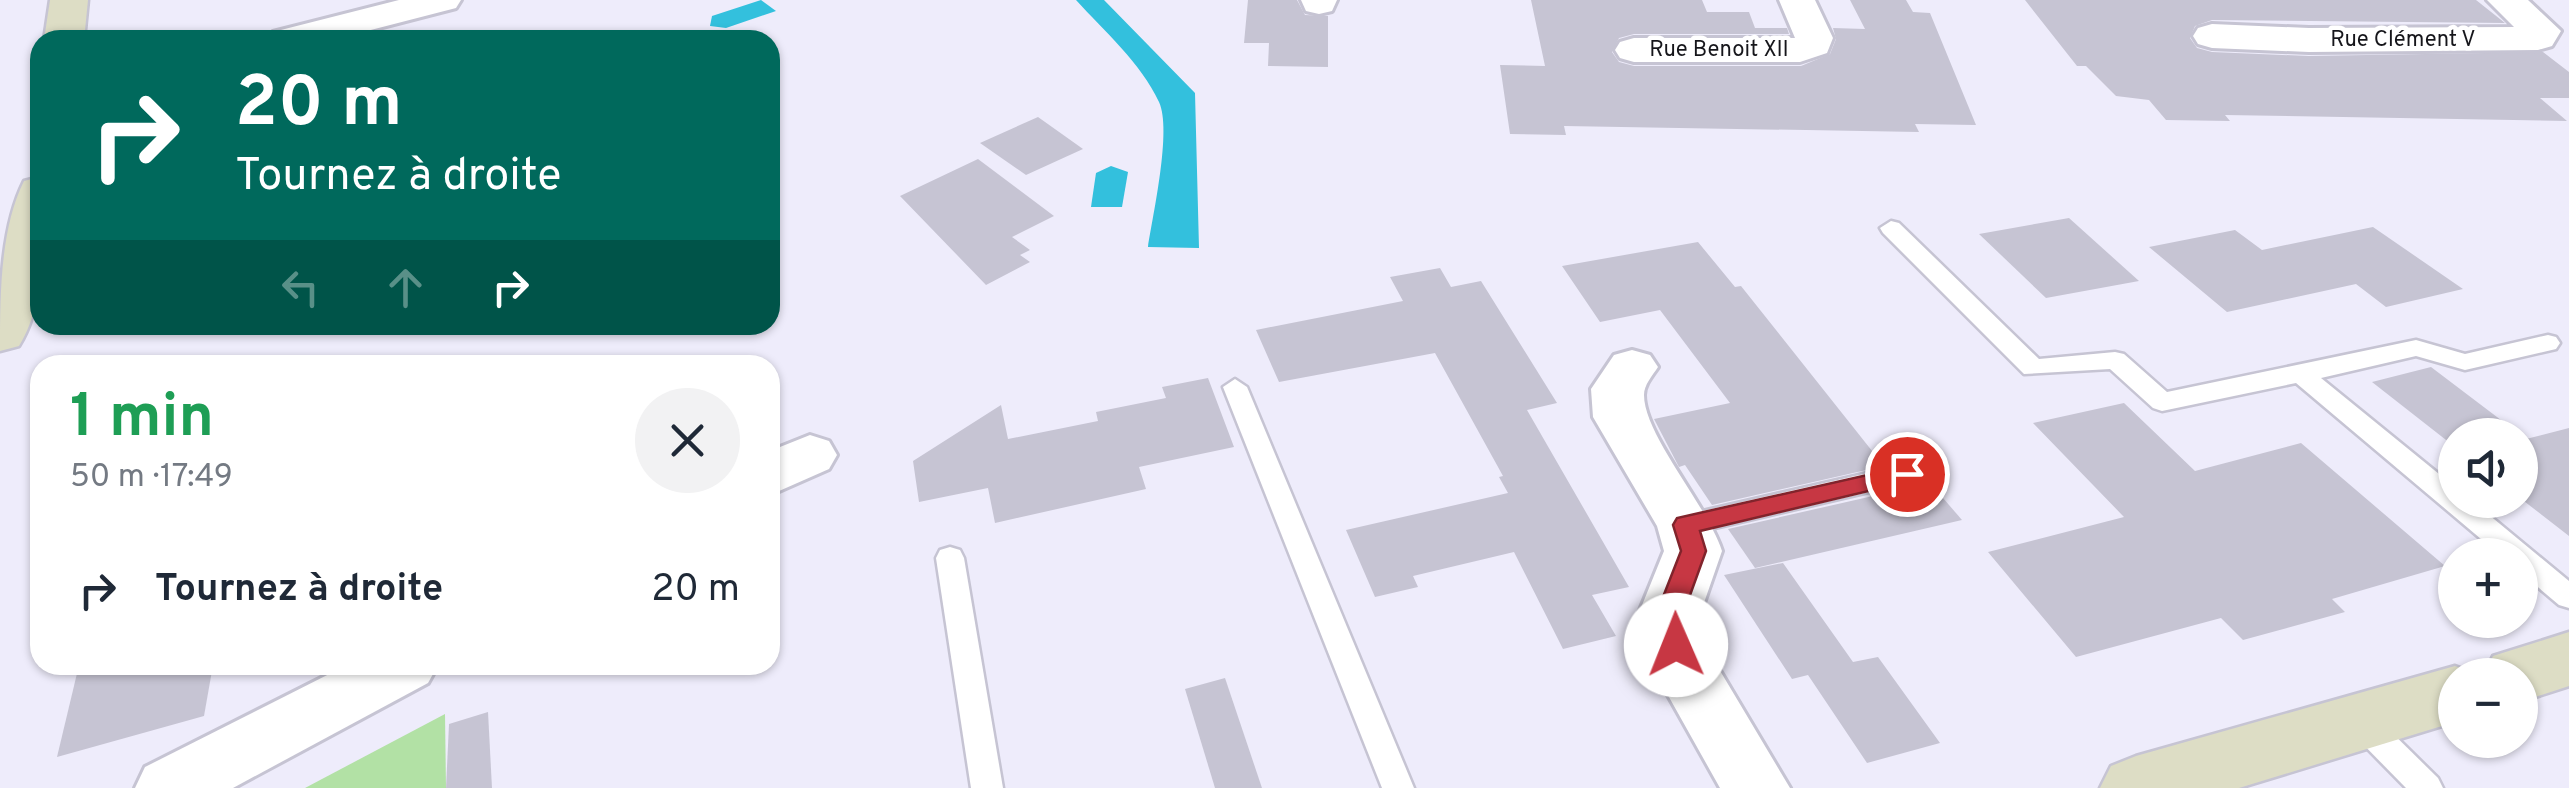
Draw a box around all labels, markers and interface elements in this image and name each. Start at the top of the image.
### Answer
street label: Rue Clément V [2330,27,2476,54]
street label: Rue Benoit XII [1649,37,1789,64]
text: 20 m [235,62,403,151]
icon: right [70,70,200,200]
text: Tournez à droite [235,149,562,206]
icon: left [273,260,328,315]
icon: ahead [378,260,433,315]
icon: right [483,260,538,315]
text: 1 min [70,382,214,458]
button: close [635,388,740,493]
map controls [2438,418,2538,758]
button: sound [2438,418,2538,518]
pin [1865,432,1950,517]
icon: arrive [1880,447,1935,502]
text: 50 m · 17:49 [70,458,233,498]
button: + [2438,538,2538,638]
icon: right [70,563,125,618]
text: Tournez à droite [155,566,443,615]
text: 20 m [651,566,740,615]
position arrow [1624,593,1728,697]
button: − [2438,658,2538,758]

